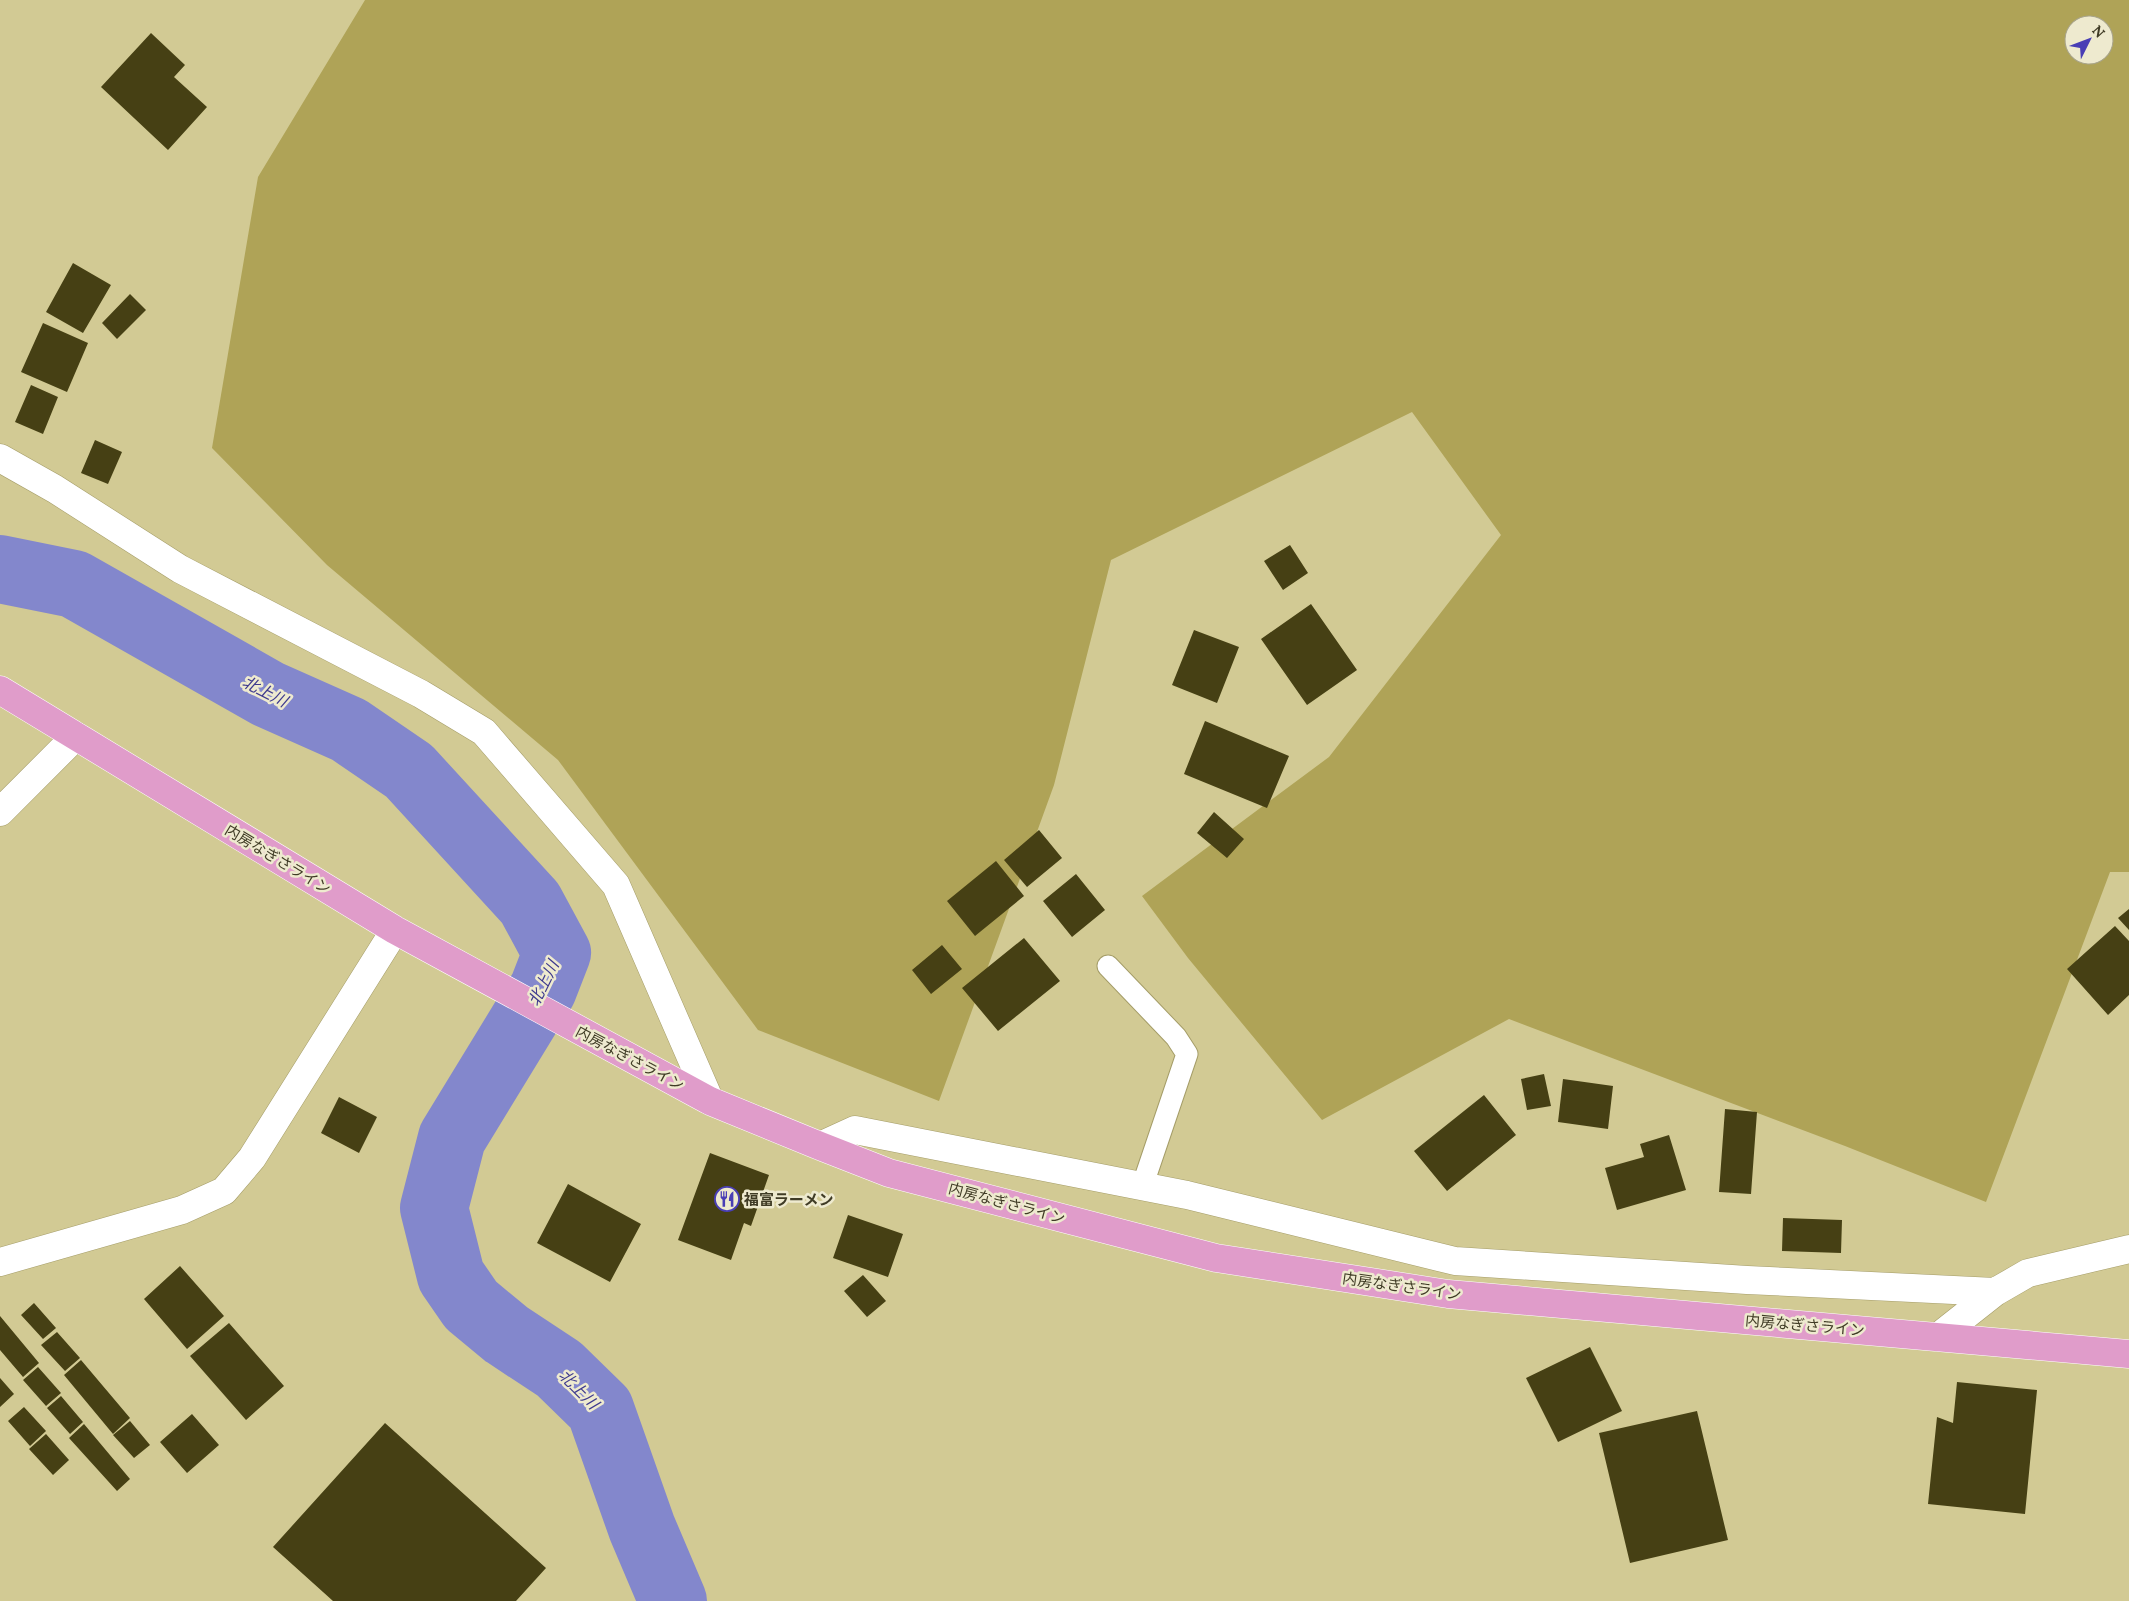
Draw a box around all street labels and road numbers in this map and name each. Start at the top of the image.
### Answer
street label: 内房なぎさライン [222,820,334,898]
street label: 内房なぎさライン [573,1021,687,1095]
street label: 内房なぎさライン [947,1178,1067,1228]
street label: 内房なぎさライン [1341,1268,1463,1304]
street label: 内房なぎさライン [1744,1310,1866,1340]

